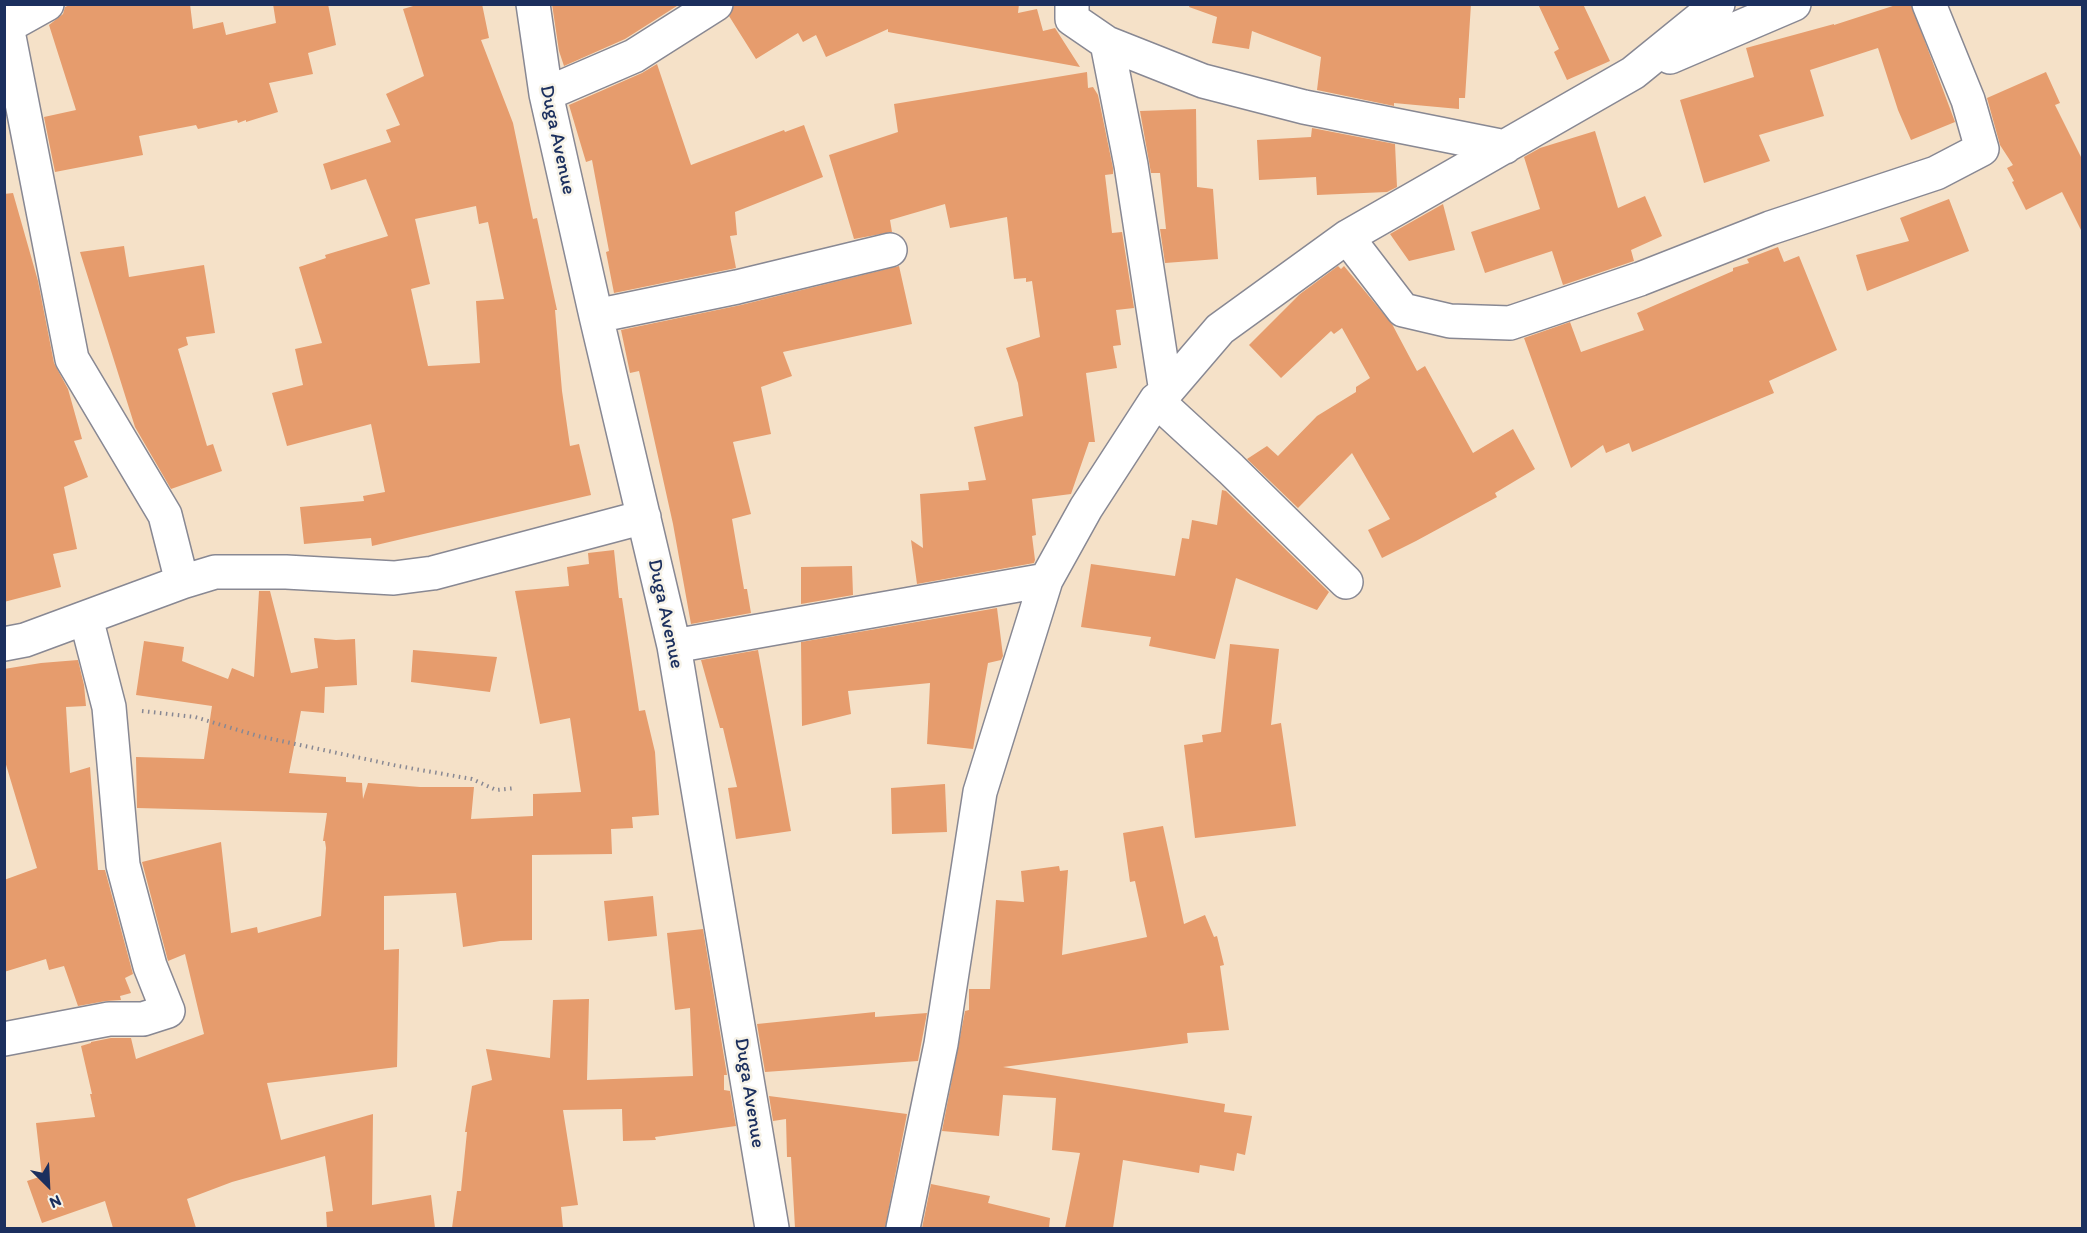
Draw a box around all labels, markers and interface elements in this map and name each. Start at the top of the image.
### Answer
street label: Duga Avenue [534,83,580,197]
street label: Duga Avenue [642,557,688,671]
street label: Duga Avenue [728,1036,770,1150]
north arrow [18,1155,78,1215]
text: N [47,1191,64,1213]

